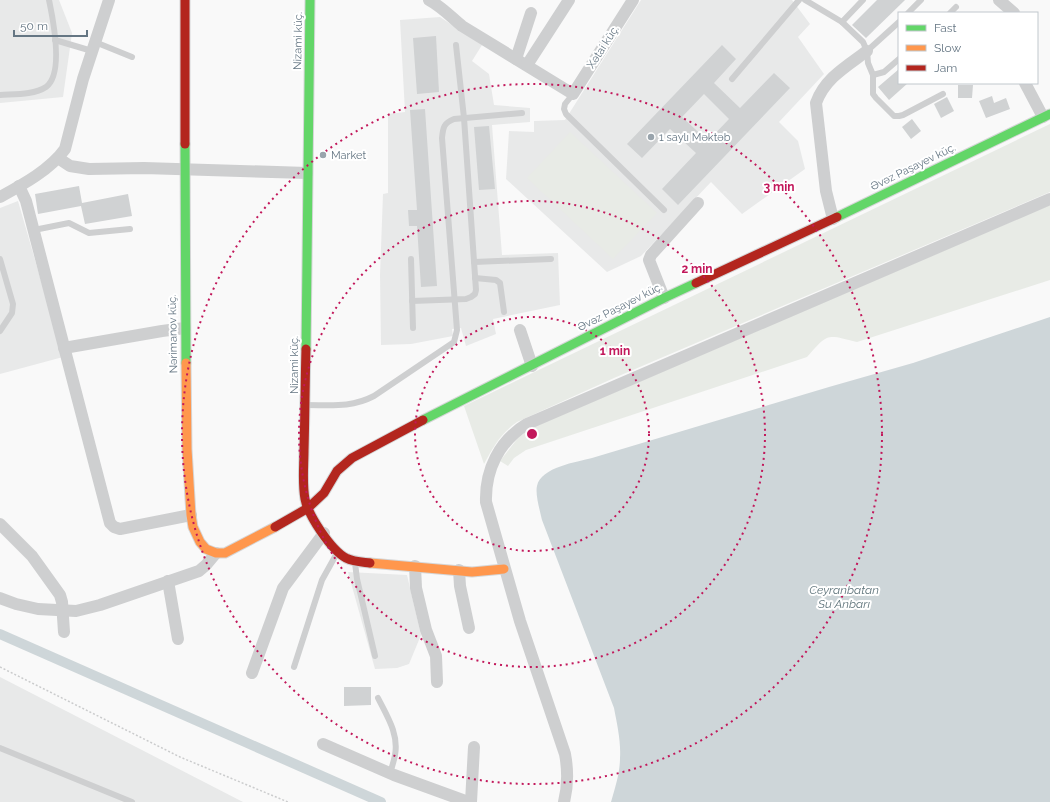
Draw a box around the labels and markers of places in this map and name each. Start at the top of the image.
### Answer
place label: 1 saylı Məktəb [659,131,731,144]
marker: 1 saylı Məktəb [646,132,656,142]
place label: Market [331,149,366,162]
marker: Market [318,150,328,160]
centre of rings [525,427,539,441]

